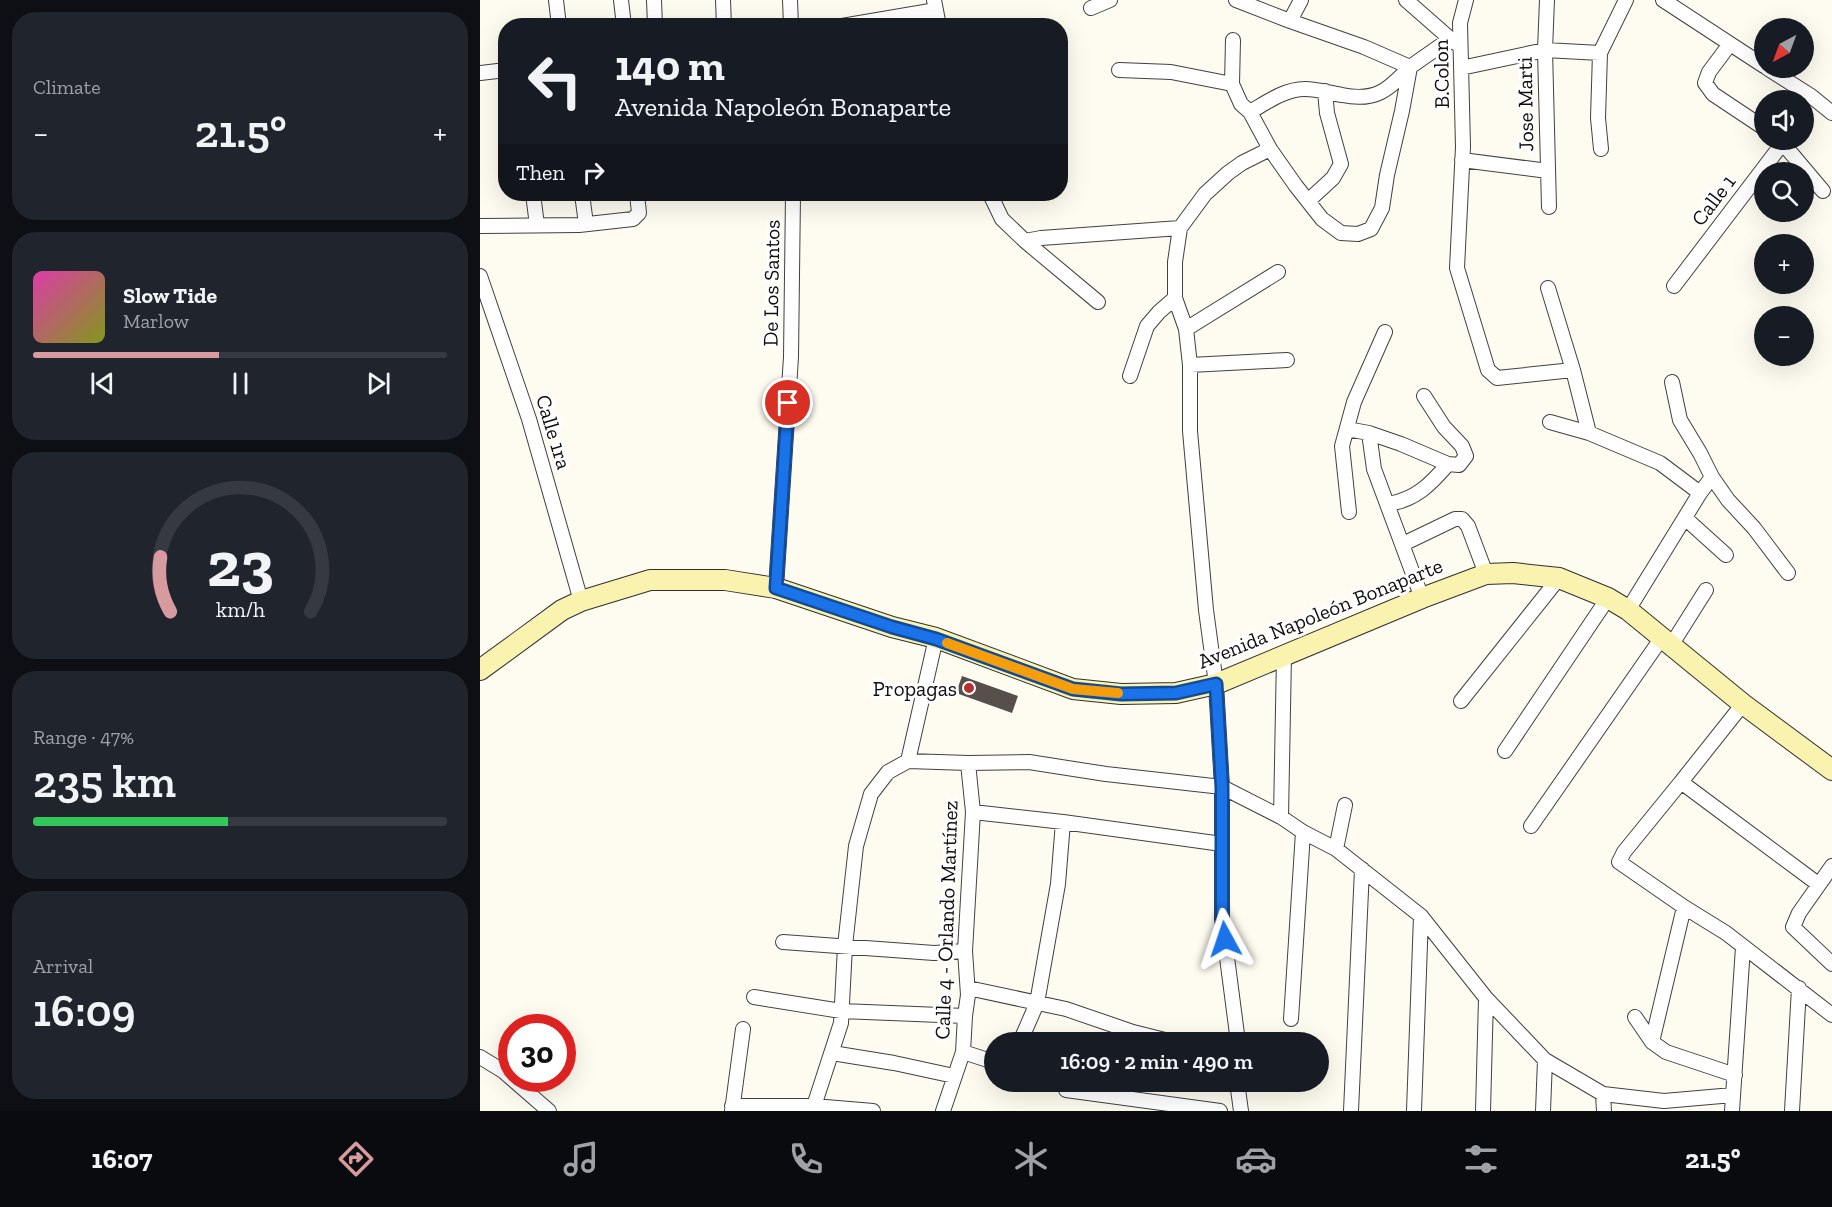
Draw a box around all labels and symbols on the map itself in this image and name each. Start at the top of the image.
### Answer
north arrow [1754,18,1814,78]
street label: B.Colon [1428,39,1454,109]
street label: Jose Marti [1512,56,1538,152]
street label: Calle 1 [1686,169,1740,231]
street label: De Los Santos [757,219,785,347]
pin [762,377,813,428]
street label: Calle 1ra [531,392,577,472]
street label: Avenida Napoleón Bonaparte [1194,552,1446,674]
place label: Propagas [873,676,957,701]
marker: Propagas [962,681,976,695]
street label: Calle 4 - Orlando Martínez [929,800,963,1040]
position arrow [1193,907,1257,971]
speed limit sign: 30 [498,1014,576,1092]

